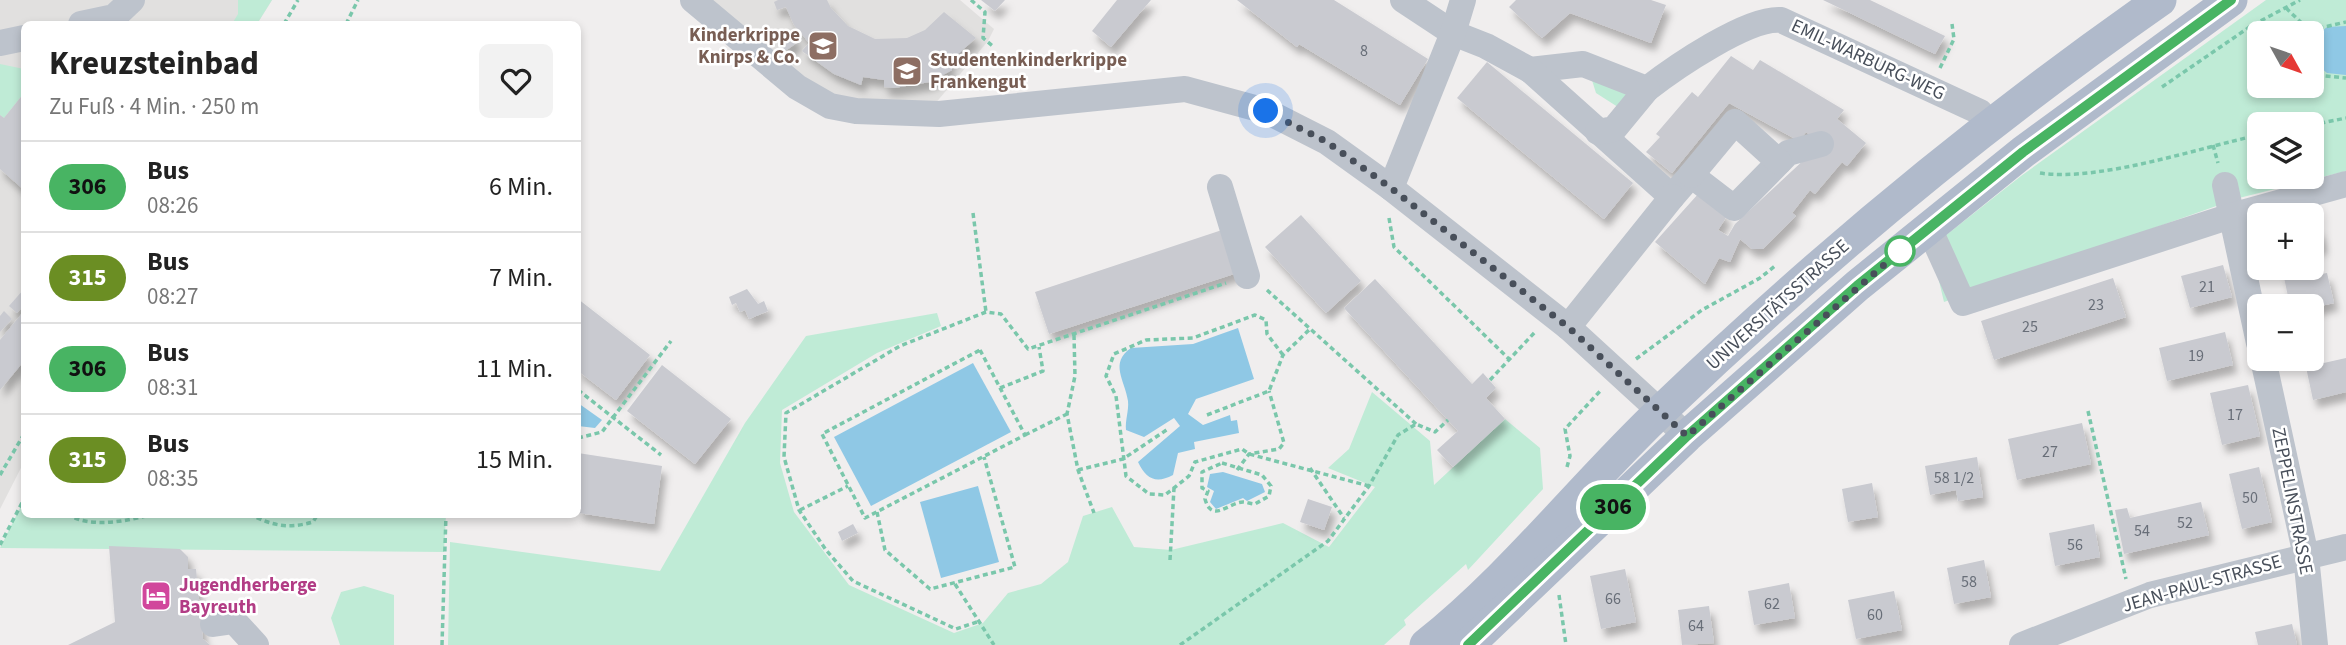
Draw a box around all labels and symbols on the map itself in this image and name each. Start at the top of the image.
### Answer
street label: EMIL-WARBURG-WEG [1787,12,1949,108]
north arrow [2247,21,2324,98]
place label: Kinderkrippe Knirps & Co. [689,22,800,71]
school or university icon: Kinderkrippe Knirps & Co. [806,29,840,63]
house number: 8 [1360,40,1368,62]
place label: Studentenkinderkrippe Frankengut [930,47,1127,96]
school or university icon: Studentenkinderkrippe Frankengut [890,54,924,88]
your location [1248,93,1283,128]
street label: UNIVERSITÄTSSTRASSE [1701,233,1855,377]
unlabelled marker [1885,236,1915,266]
house number: 21 [2199,276,2215,298]
house number: 23 [2088,294,2104,316]
house number: 25 [2022,316,2038,338]
house number: 19 [2188,345,2204,367]
house number: 17 [2227,404,2243,426]
street label: ZEPPELINSTRASSE [2264,425,2320,577]
house number: 27 [2042,441,2058,463]
house number: 58 1/2 [1934,467,1974,489]
line badge: 306 [1573,484,1653,530]
house number: 50 [2242,487,2258,509]
house number: 52 [2177,512,2193,534]
house number: 54 [2134,520,2150,542]
house number: 56 [2067,534,2083,556]
street label: JEAN-PAUL-STRASSE [2119,548,2285,620]
house number: 58 [1961,571,1977,593]
place label: Jugendherberge Bayreuth [179,572,317,621]
hotel icon: Jugendherberge Bayreuth [139,579,173,613]
house number: 66 [1605,588,1621,610]
house number: 62 [1764,593,1780,615]
house number: 60 [1867,604,1883,626]
house number: 64 [1688,615,1704,637]

